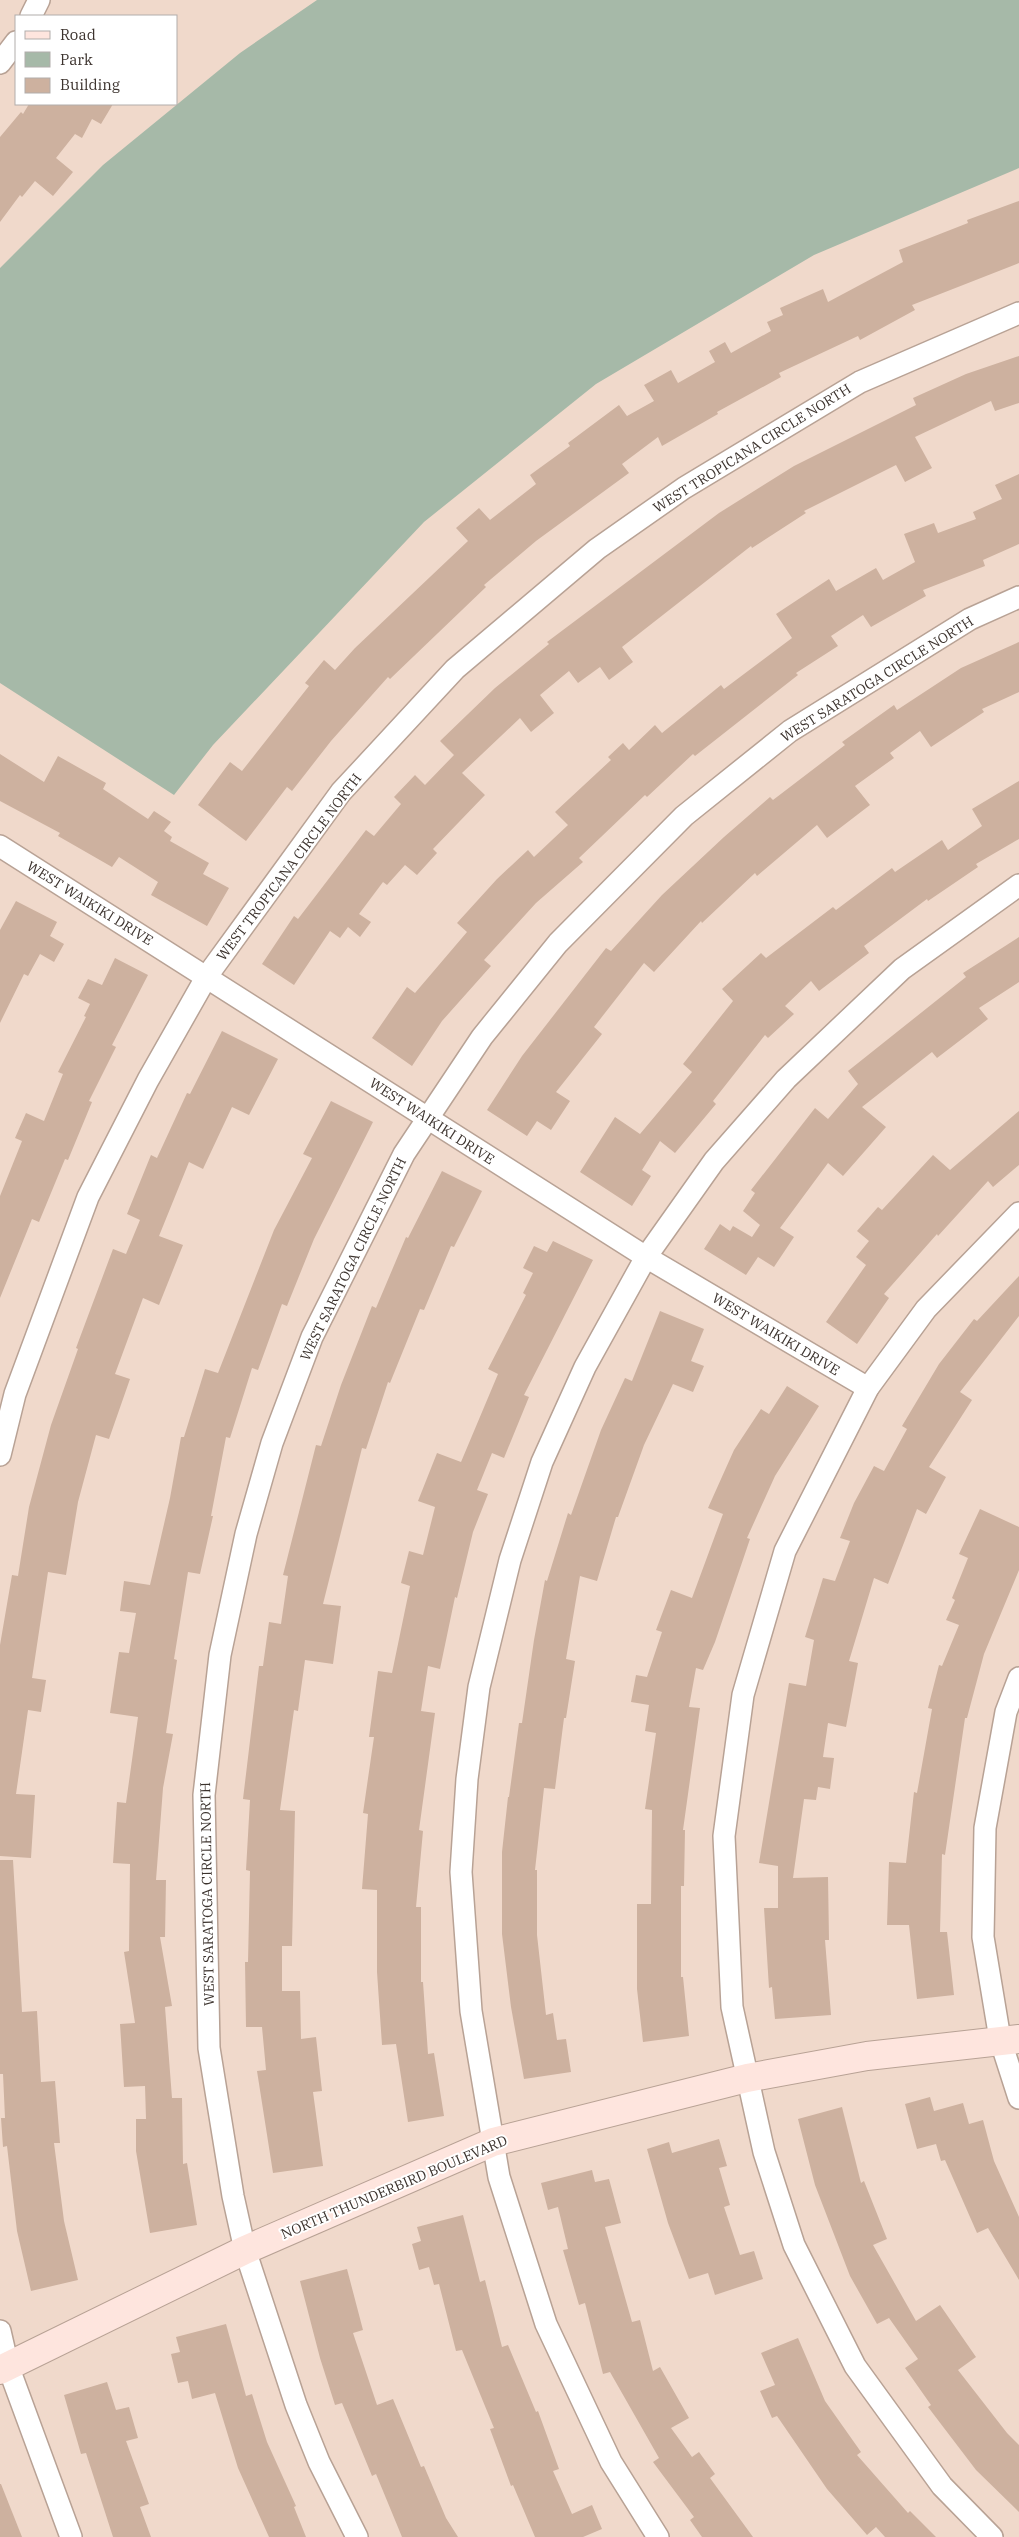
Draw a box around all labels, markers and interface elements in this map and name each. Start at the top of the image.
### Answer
legend [15,15,178,105]
text: Road [60,25,96,44]
text: Park [60,50,93,69]
text: Building [60,75,120,94]
street label: WEST TROPICANA CIRCLE NORTH [650,379,854,517]
street label: WEST SARATOGA CIRCLE NORTH [777,612,977,746]
street label: WEST TROPICANA CIRCLE NORTH [213,770,365,964]
street label: WEST WAIKIKI DRIVE [23,857,157,949]
street label: WEST WAIKIKI DRIVE [366,1074,498,1168]
street label: WEST SARATOGA CIRCLE NORTH [296,1154,410,1364]
street label: WEST WAIKIKI DRIVE [709,1289,843,1379]
street label: WEST SARATOGA CIRCLE NORTH [196,1782,218,2006]
street label: NORTH THUNDERBIRD BOULEVARD [278,2131,510,2243]

